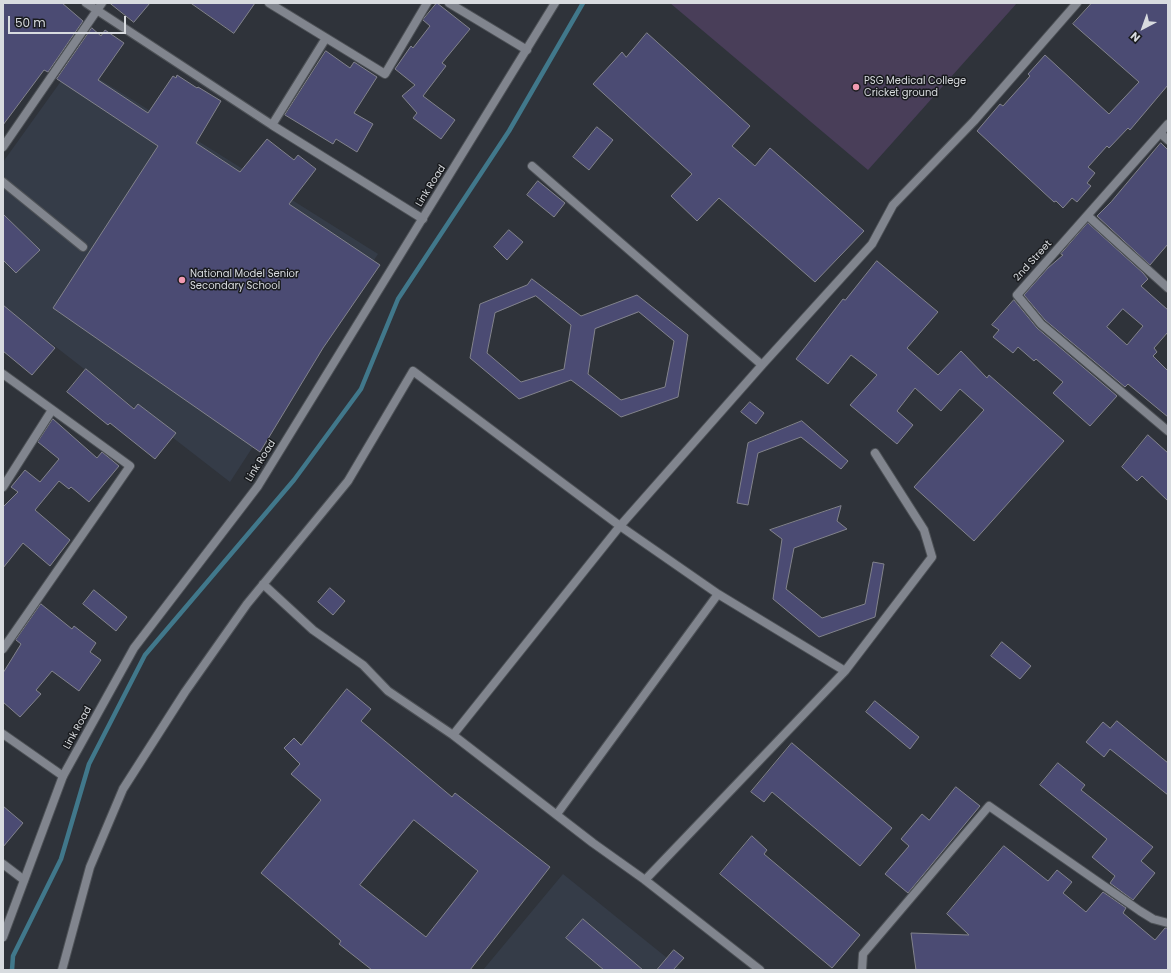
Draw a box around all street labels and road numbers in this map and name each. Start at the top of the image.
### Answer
street label: Link Road [413,163,449,209]
street label: 2nd Street [1012,238,1054,284]
street label: Link Road [243,438,279,484]
street label: Link Road [61,705,95,751]

